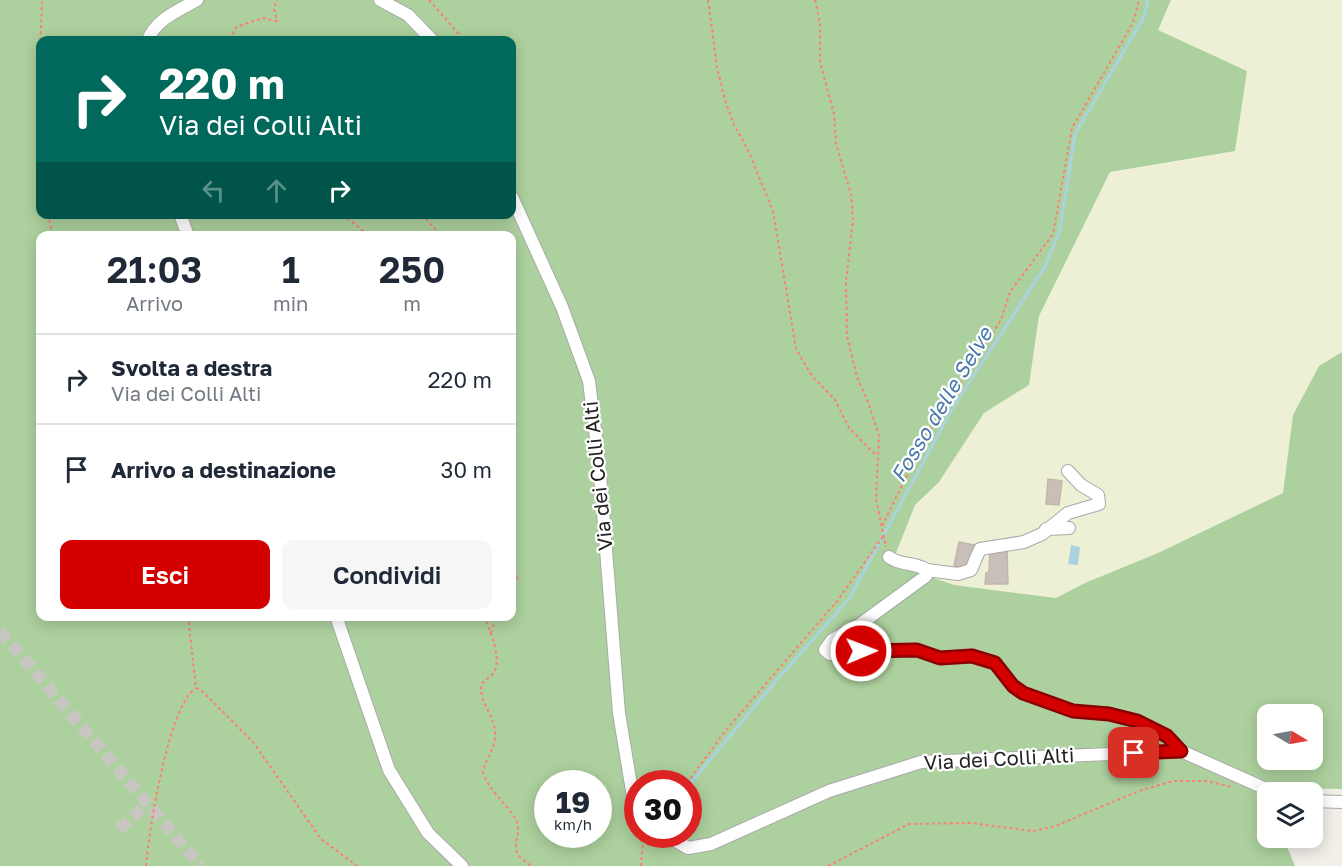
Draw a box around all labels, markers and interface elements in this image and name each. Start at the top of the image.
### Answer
text: 220 m [159,58,285,108]
icon: right [60,60,138,138]
text: Via dei Colli Alti [159,109,362,141]
icon: left [197,174,230,207]
icon: ahead [260,174,293,207]
icon: right [323,174,356,207]
text: 21:03 [107,248,202,291]
text: 1 [282,248,300,291]
text: 250 [379,248,445,291]
text: Arrivo [126,291,183,315]
text: min [273,291,308,315]
text: m [403,291,421,315]
water label: Fosso delle Selve [885,321,999,487]
text: Svolta a destra [111,354,272,381]
icon: right [60,363,93,396]
text: 220 m [428,366,492,393]
text: Via dei Colli Alti [111,381,261,405]
street label: Via dei Colli Alti [577,400,617,552]
icon: arrive [60,453,93,486]
text: Arrivo a destinazione [111,456,336,483]
text: 30 m [441,456,492,483]
button: Esci [60,540,270,609]
button: Condividi [282,540,492,609]
position arrow [829,619,893,683]
north arrow [1257,704,1323,770]
map controls [1257,704,1323,848]
pin [1108,727,1159,778]
icon: arrive [1117,736,1150,769]
street label: Via dei Colli Alti [923,742,1075,774]
speed limit sign: 30 [624,770,702,848]
button: layers [1257,782,1323,848]
text: 19 [556,784,590,820]
text: km/h [554,815,592,833]

